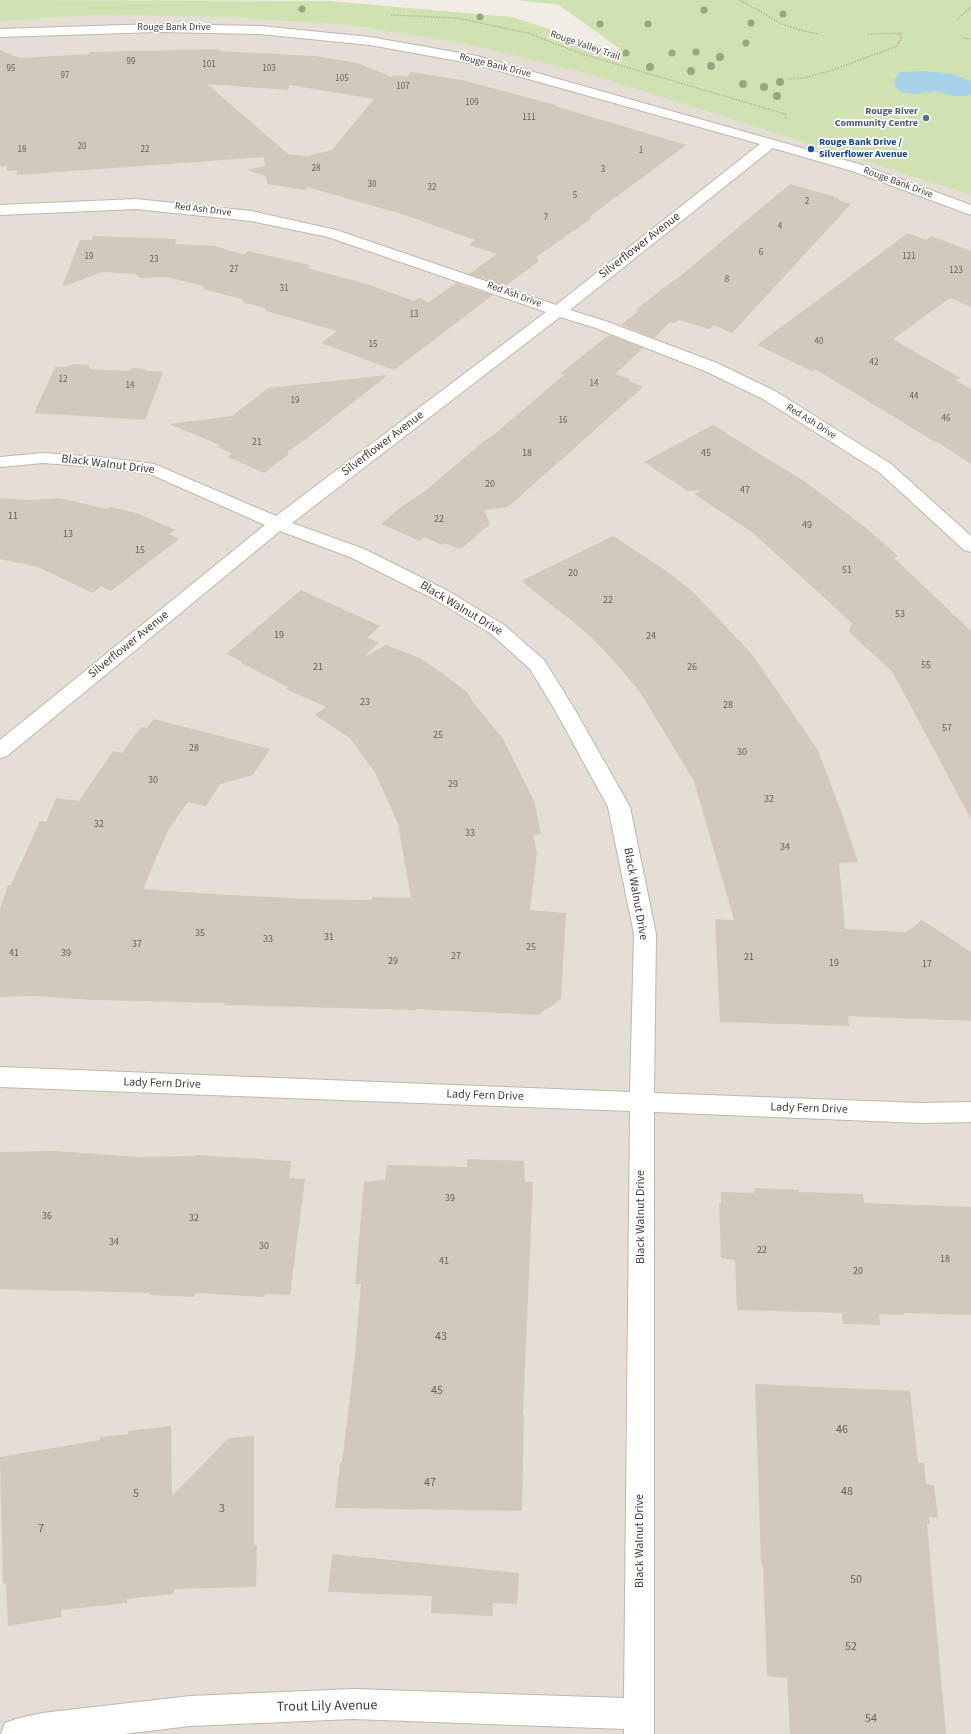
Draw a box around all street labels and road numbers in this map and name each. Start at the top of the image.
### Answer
street label: Rouge Bank Drive [137,22,211,34]
street label: Rouge Valley Trail [548,28,622,64]
street label: Rouge Bank Drive [458,51,532,81]
street label: Rouge Bank Drive [861,165,935,201]
street label: Red Ash Drive [174,201,232,219]
street label: Silverflower Avenue [596,210,684,282]
street label: Red Ash Drive [485,280,543,310]
street label: Red Ash Drive [784,402,838,442]
street label: Silverflower Avenue [339,408,427,480]
street label: Black Walnut Drive [61,452,155,478]
street label: Black Walnut Drive [417,579,505,639]
street label: Silverflower Avenue [86,608,172,682]
street label: Black Walnut Drive [620,847,650,941]
street label: Lady Fern Drive [123,1075,201,1093]
street label: Lady Fern Drive [446,1087,524,1105]
street label: Lady Fern Drive [770,1100,848,1118]
street label: Black Walnut Drive [634,1170,648,1264]
street label: Black Walnut Drive [633,1494,647,1588]
street label: Trout Lily Avenue [277,1698,377,1716]

